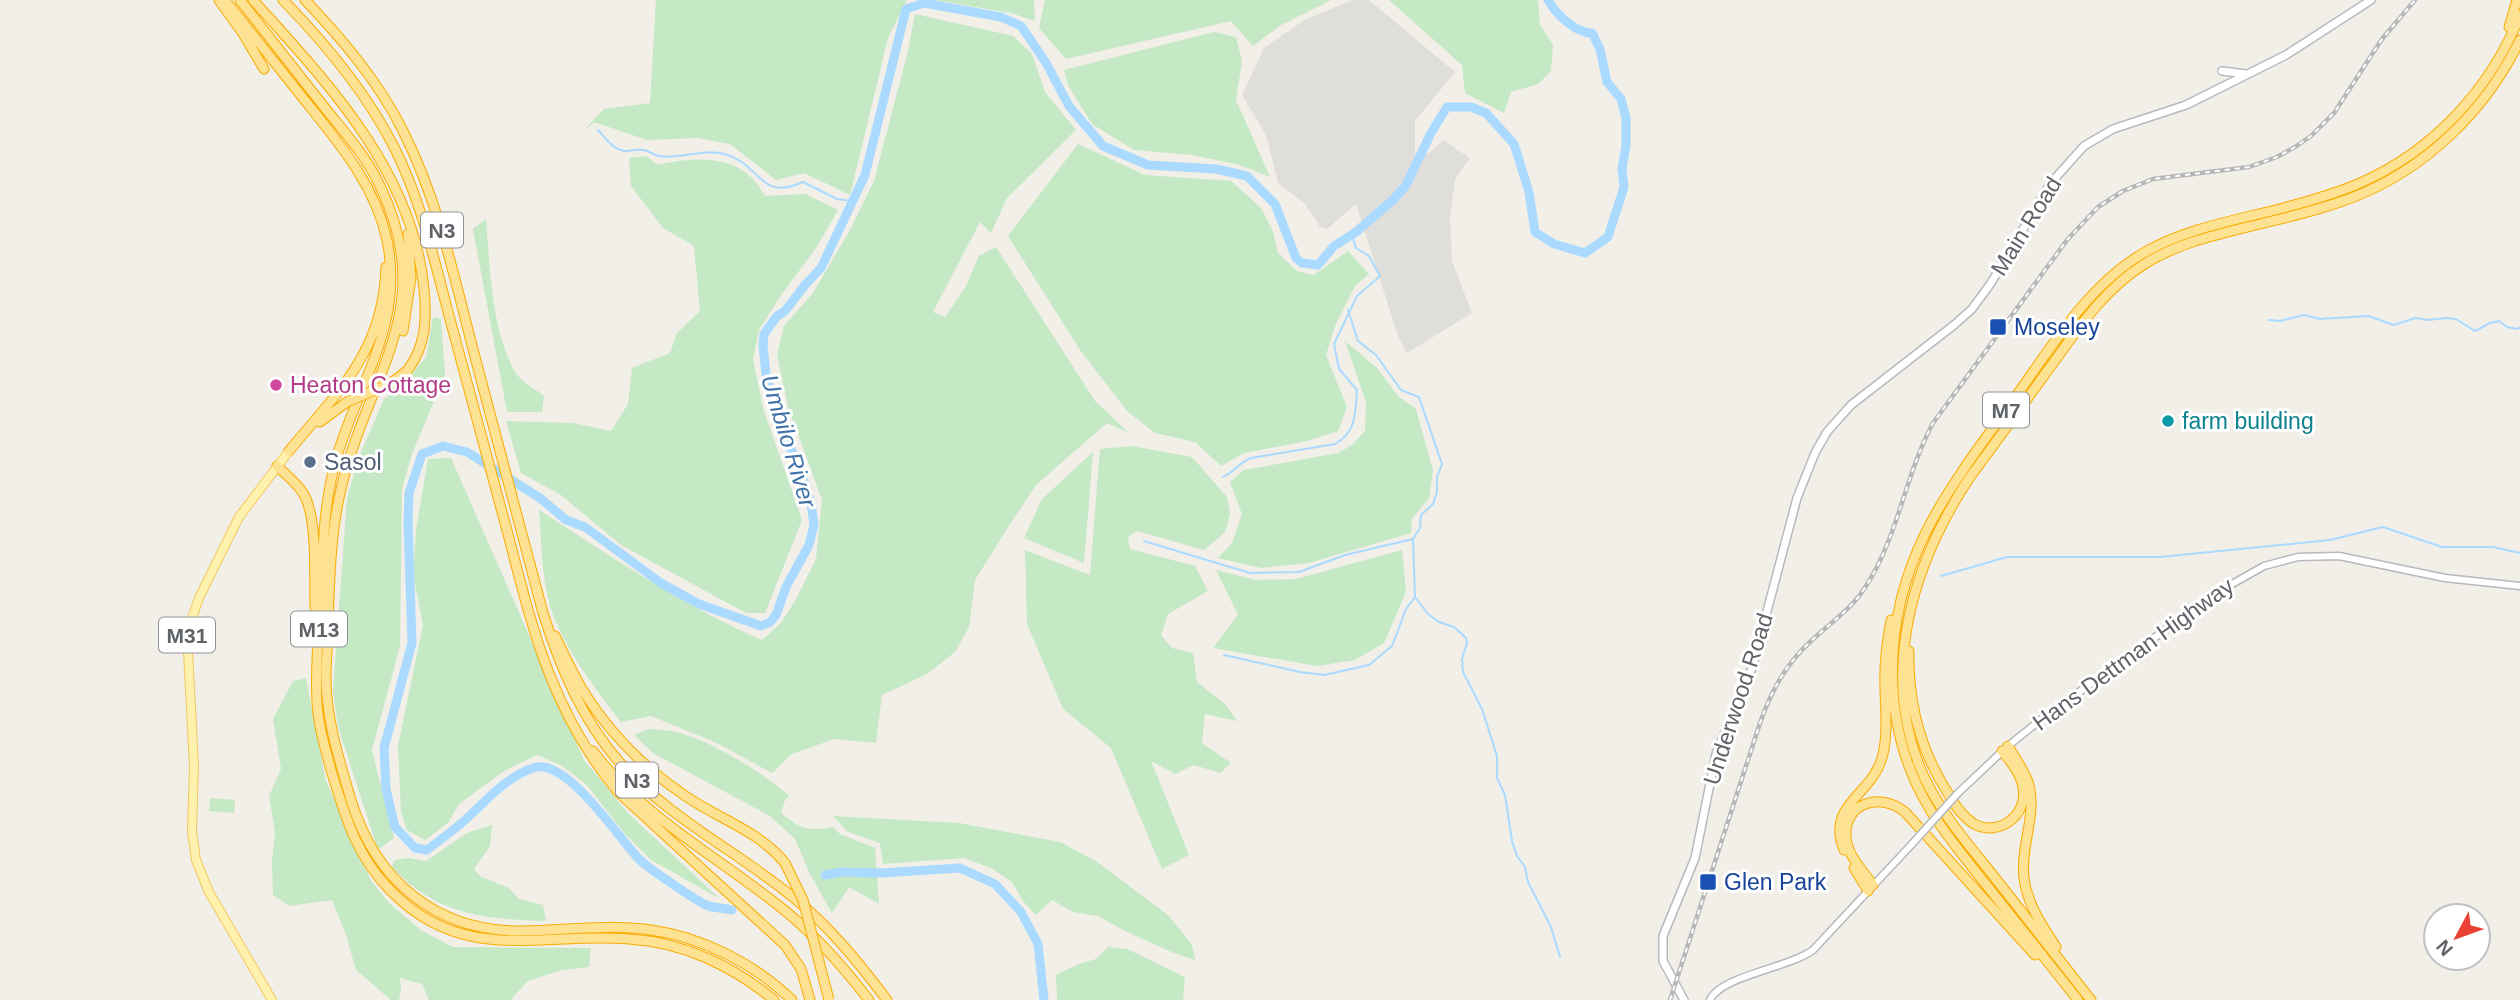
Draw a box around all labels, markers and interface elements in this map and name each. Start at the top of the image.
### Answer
street label: Main Road [1986,172,2066,280]
road number: N3 [421,212,463,247]
place label: Moseley [2014,314,2100,340]
marker: Moseley [1988,317,2008,337]
water label: Umbilo River [756,371,822,512]
place label: Heaton Cottage [290,372,451,398]
marker: Heaton Cottage [268,377,284,393]
road number: M7 [1983,392,2029,428]
place label: farm building [2182,408,2314,434]
marker: farm building [2160,413,2176,429]
place label: Sasol [324,449,382,475]
marker: Sasol [302,454,318,470]
street label: Hans Dettman Highway [2028,572,2239,736]
street label: Underwood Road [1698,610,1778,788]
road number: M13 [291,612,347,646]
road number: M31 [159,618,215,652]
road number: N3 [616,762,658,798]
place label: Glen Park [1724,869,1827,895]
marker: Glen Park [1698,872,1718,892]
north arrow [2422,902,2492,972]
text: N [2432,936,2457,960]

